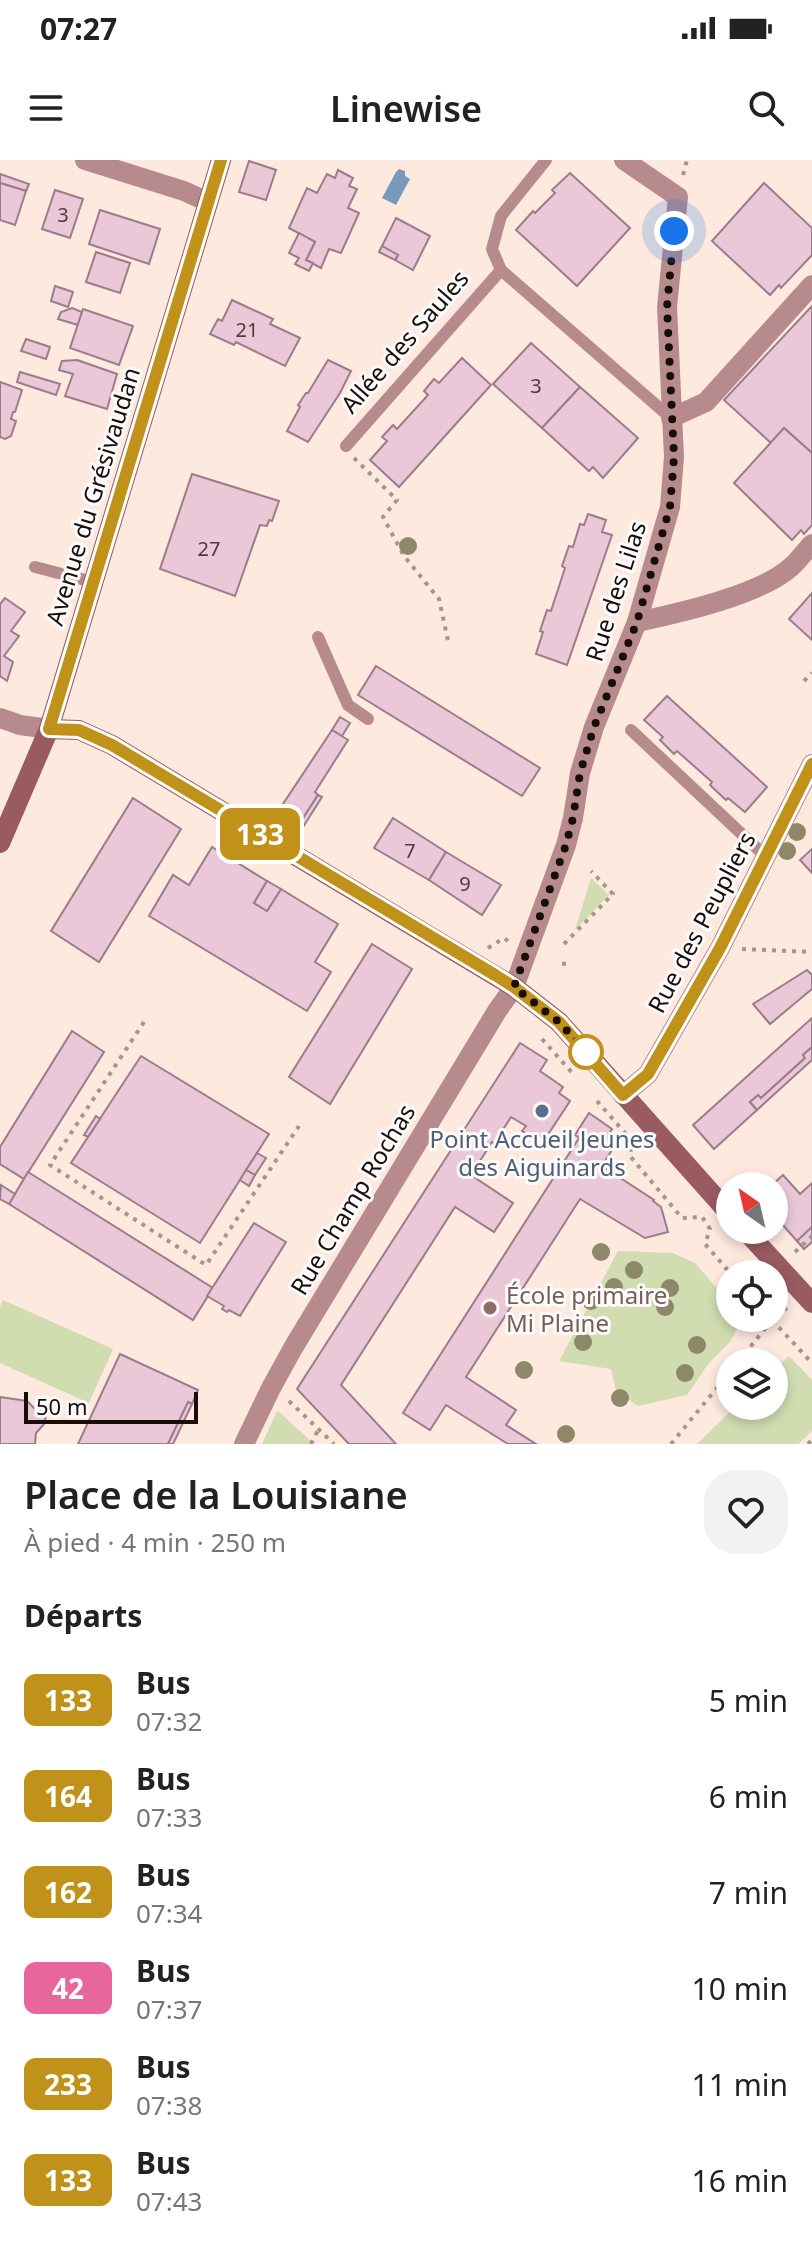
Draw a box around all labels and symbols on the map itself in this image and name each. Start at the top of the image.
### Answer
house number: 3 [57,201,69,228]
your location [654,211,694,251]
street label: Allée des Saules [333,262,475,420]
house number: 21 [236,316,258,343]
street label: Avenue du Grésivaudan [37,363,147,629]
house number: 3 [530,372,542,399]
street label: Rue des Lilas [577,517,653,665]
house number: 27 [198,535,220,562]
line badge: 133 [214,808,306,860]
street label: Rue des Peupliers [639,826,763,1018]
house number: 7 [404,837,416,864]
house number: 9 [459,870,471,897]
unlabelled marker [569,1035,603,1069]
street label: Rue Champ Rochas [282,1097,422,1301]
marker: Point Accueil Jeunes des Aiguinards [533,1102,551,1120]
place label: Point Accueil Jeunes des Aiguinards [429,1122,655,1183]
north arrow [716,1172,788,1244]
place label: École primaire Mi Plaine [506,1278,667,1339]
marker: École primaire Mi Plaine [481,1299,499,1317]
scale bar [24,1388,198,1424]

